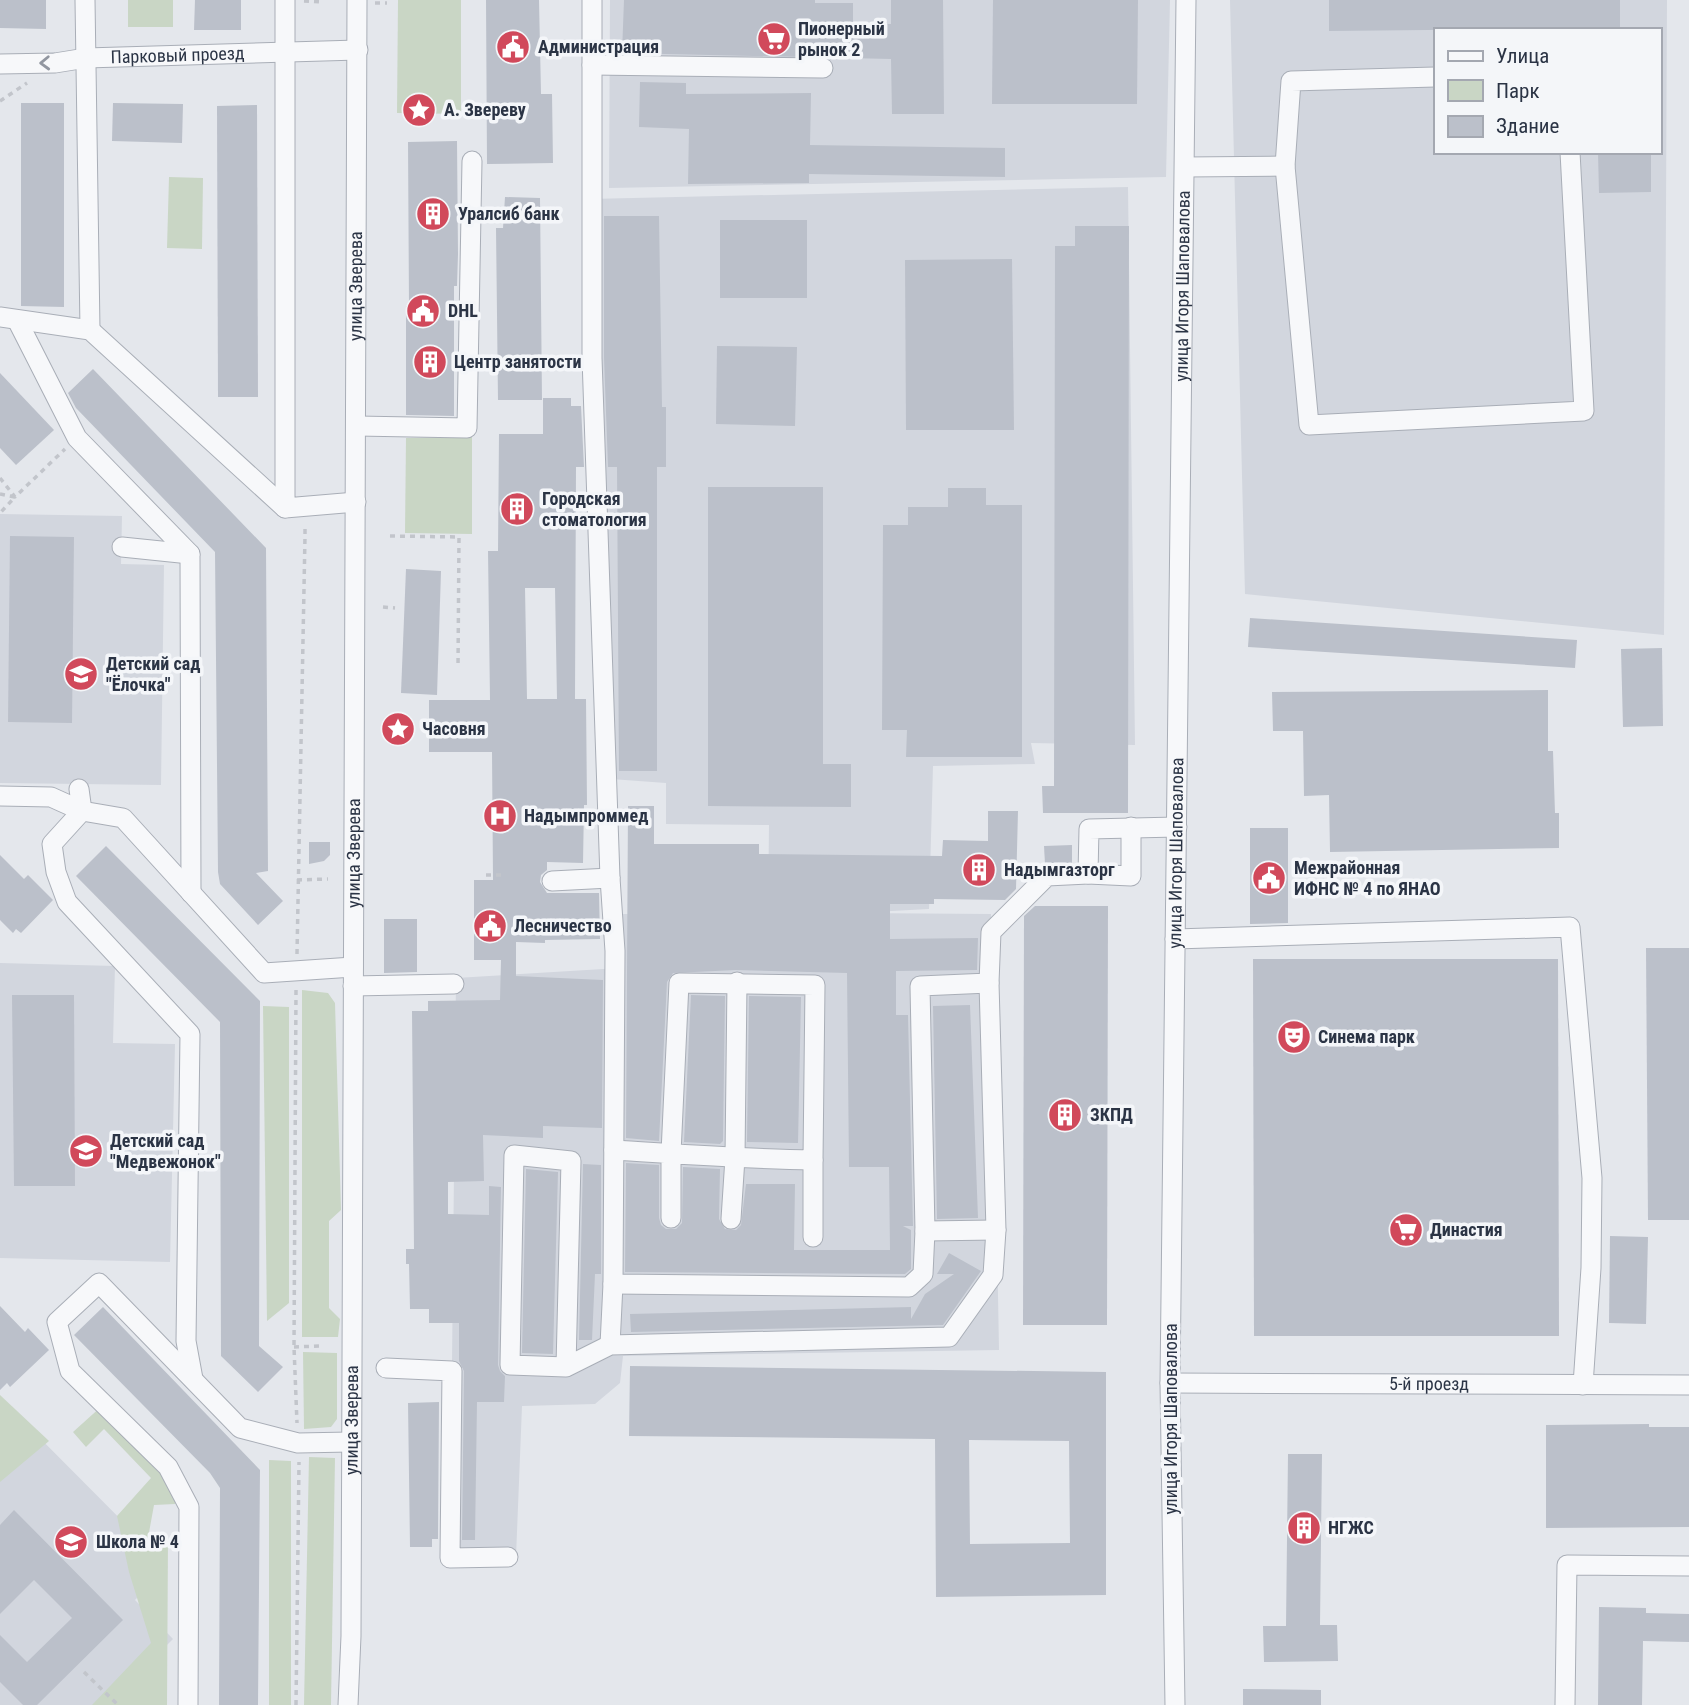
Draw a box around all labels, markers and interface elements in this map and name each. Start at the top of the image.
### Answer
place label: Пионерный рынок 2 [798,18,885,60]
supermarket icon: Пионерный рынок 2 [755,20,793,58]
public building icon: Администрация [494,28,532,66]
legend [1434,28,1661,154]
place label: Администрация [538,36,659,57]
street label: Парковый проезд [110,42,245,67]
text: Улица [1496,44,1549,68]
one-way arrow [40,56,51,71]
text: Парк [1496,79,1540,103]
place icon: А. Звереву [400,91,438,129]
place label: А. Звереву [444,99,526,120]
text: Здание [1496,114,1560,138]
street label: улица Игоря Шаповалова [1171,190,1194,382]
building icon: Уралсиб банк [414,195,452,233]
place label: Уралсиб банк [458,203,560,224]
street label: улица Зверева [345,231,366,341]
public building icon: DHL [404,292,442,330]
place label: DHL [448,300,478,321]
building icon: Центр занятости [411,343,449,381]
place label: Центр занятости [454,351,582,372]
place label: Городская стоматология [542,488,647,530]
building icon: Городская стоматология [498,490,536,528]
place label: Детский сад "Ёлочка" [106,653,200,695]
school or university icon: Детский сад "Ёлочка" [62,655,100,693]
place icon: Часовня [379,710,417,748]
place label: Часовня [422,718,486,739]
street label: улица Игоря Шаповалова [1164,757,1187,949]
hospital icon: Надымпроммед [481,797,519,835]
street label: улица Зверева [343,798,364,908]
place label: Надымпроммед [524,805,648,826]
building icon: Надымгазторг [960,851,998,889]
place label: Межрайонная ИФНС № 4 по ЯНАО [1294,857,1441,899]
place label: Надымгазторг [1004,859,1115,880]
public building icon: Межрайонная ИФНС № 4 по ЯНАО [1250,859,1288,897]
public building icon: Лесничество [471,907,509,945]
place label: Лесничество [514,915,612,936]
theatre icon: Синема парк [1275,1018,1313,1056]
place label: Синема парк [1318,1026,1415,1047]
building icon: ЗКПД [1046,1096,1084,1134]
place label: ЗКПД [1090,1104,1133,1125]
place label: Детский сад "Медвежонок" [110,1130,221,1172]
school or university icon: Детский сад "Медвежонок" [67,1132,105,1170]
supermarket icon: Династия [1387,1211,1425,1249]
place label: Династия [1430,1219,1503,1240]
street label: улица Игоря Шаповалова [1160,1323,1181,1515]
street label: улица Зверева [341,1365,362,1475]
street label: 5-й проезд [1389,1373,1469,1394]
building icon: НГЖС [1285,1509,1323,1547]
place label: НГЖС [1328,1517,1374,1538]
school or university icon: Школа № 4 [52,1523,90,1561]
place label: Школа № 4 [96,1531,179,1552]

